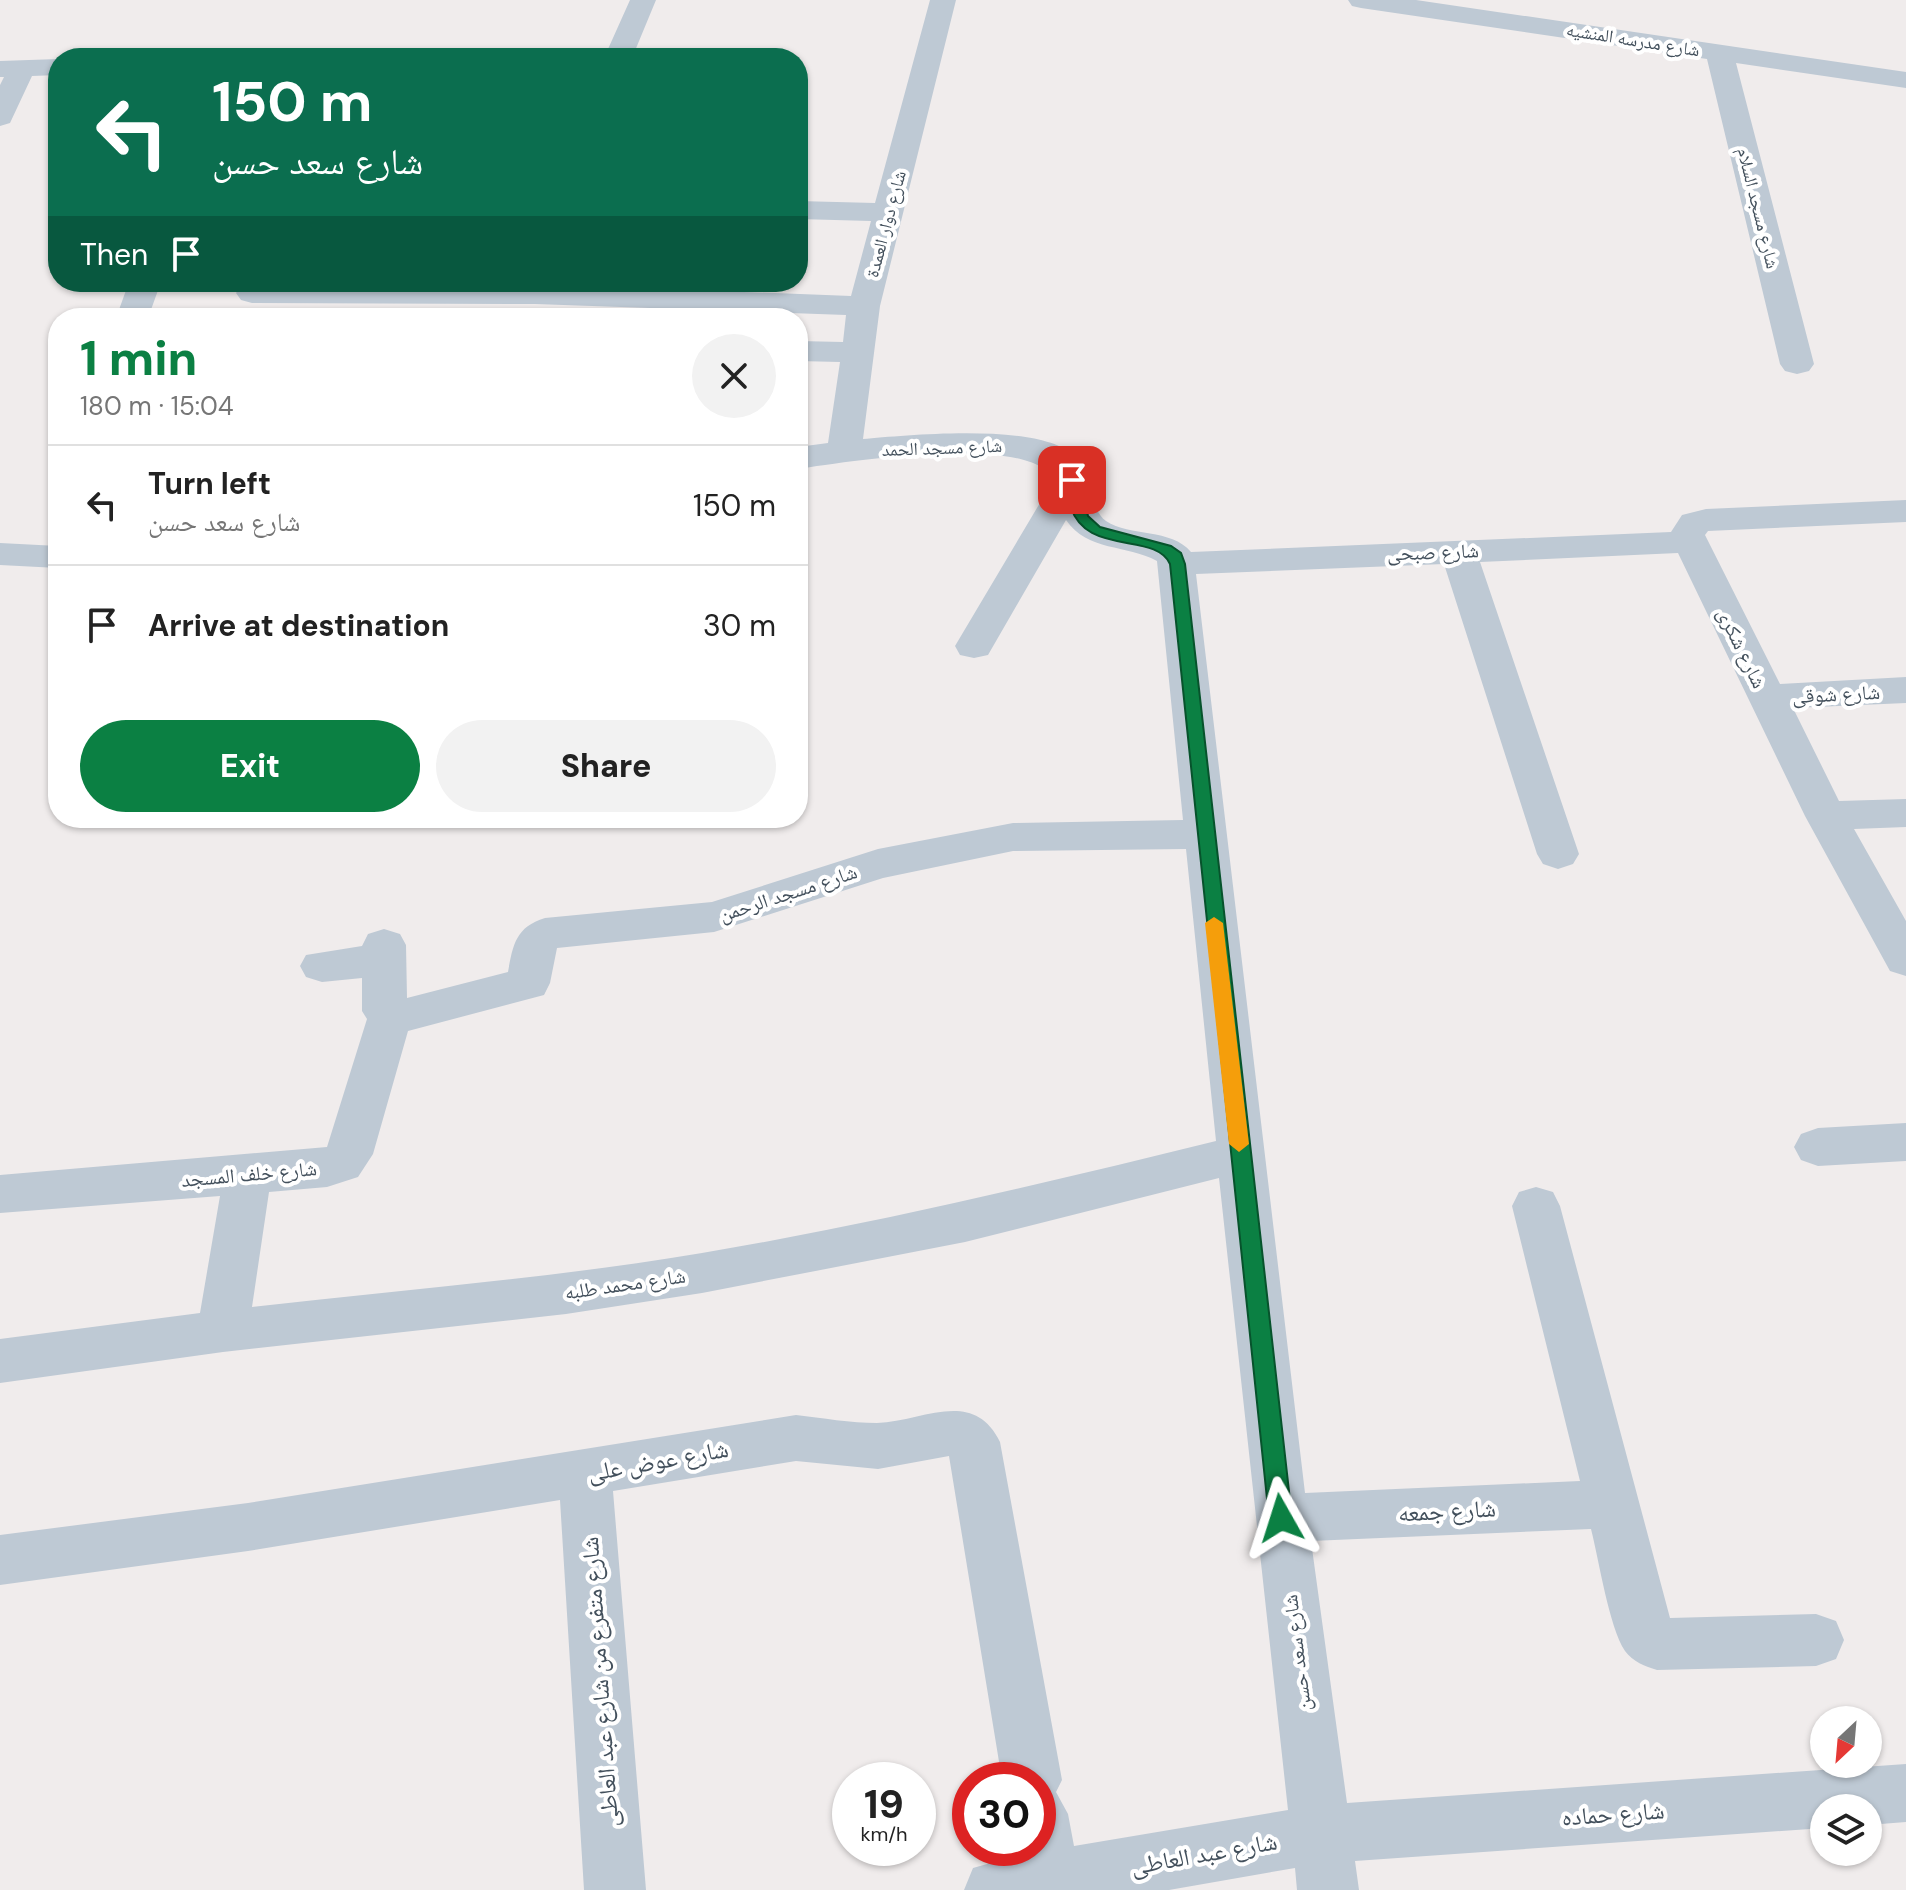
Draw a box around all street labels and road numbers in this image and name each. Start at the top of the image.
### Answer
street label: شارع مدرسه المنشيه [1565,18,1701,62]
street label: شارع مسجد السلام [1731,145,1785,271]
street label: شارع دوار العمدة [860,168,912,280]
street label: شارع مسجد الحمد [881,434,1003,462]
street label: شارع صبحى [1387,537,1479,567]
street label: شارع شكرى [1711,604,1773,692]
street label: شارع شوقى [1791,679,1881,709]
street label: شارع مسجد الرحمن [716,858,860,928]
street label: شارع خلف المسجد [180,1155,318,1193]
street label: شارع محمد طلبه [563,1263,687,1305]
street label: شارع عوض على [585,1433,731,1488]
street label: شارع جمعه [1397,1492,1497,1529]
street label: شارع متفرع من شارع عبد العاطى [574,1536,625,1828]
street label: شارع سعد حسن [1277,1593,1317,1713]
street label: شارع حماده [1561,1794,1665,1833]
street label: شارع عبد العاطى [1128,1825,1280,1882]

